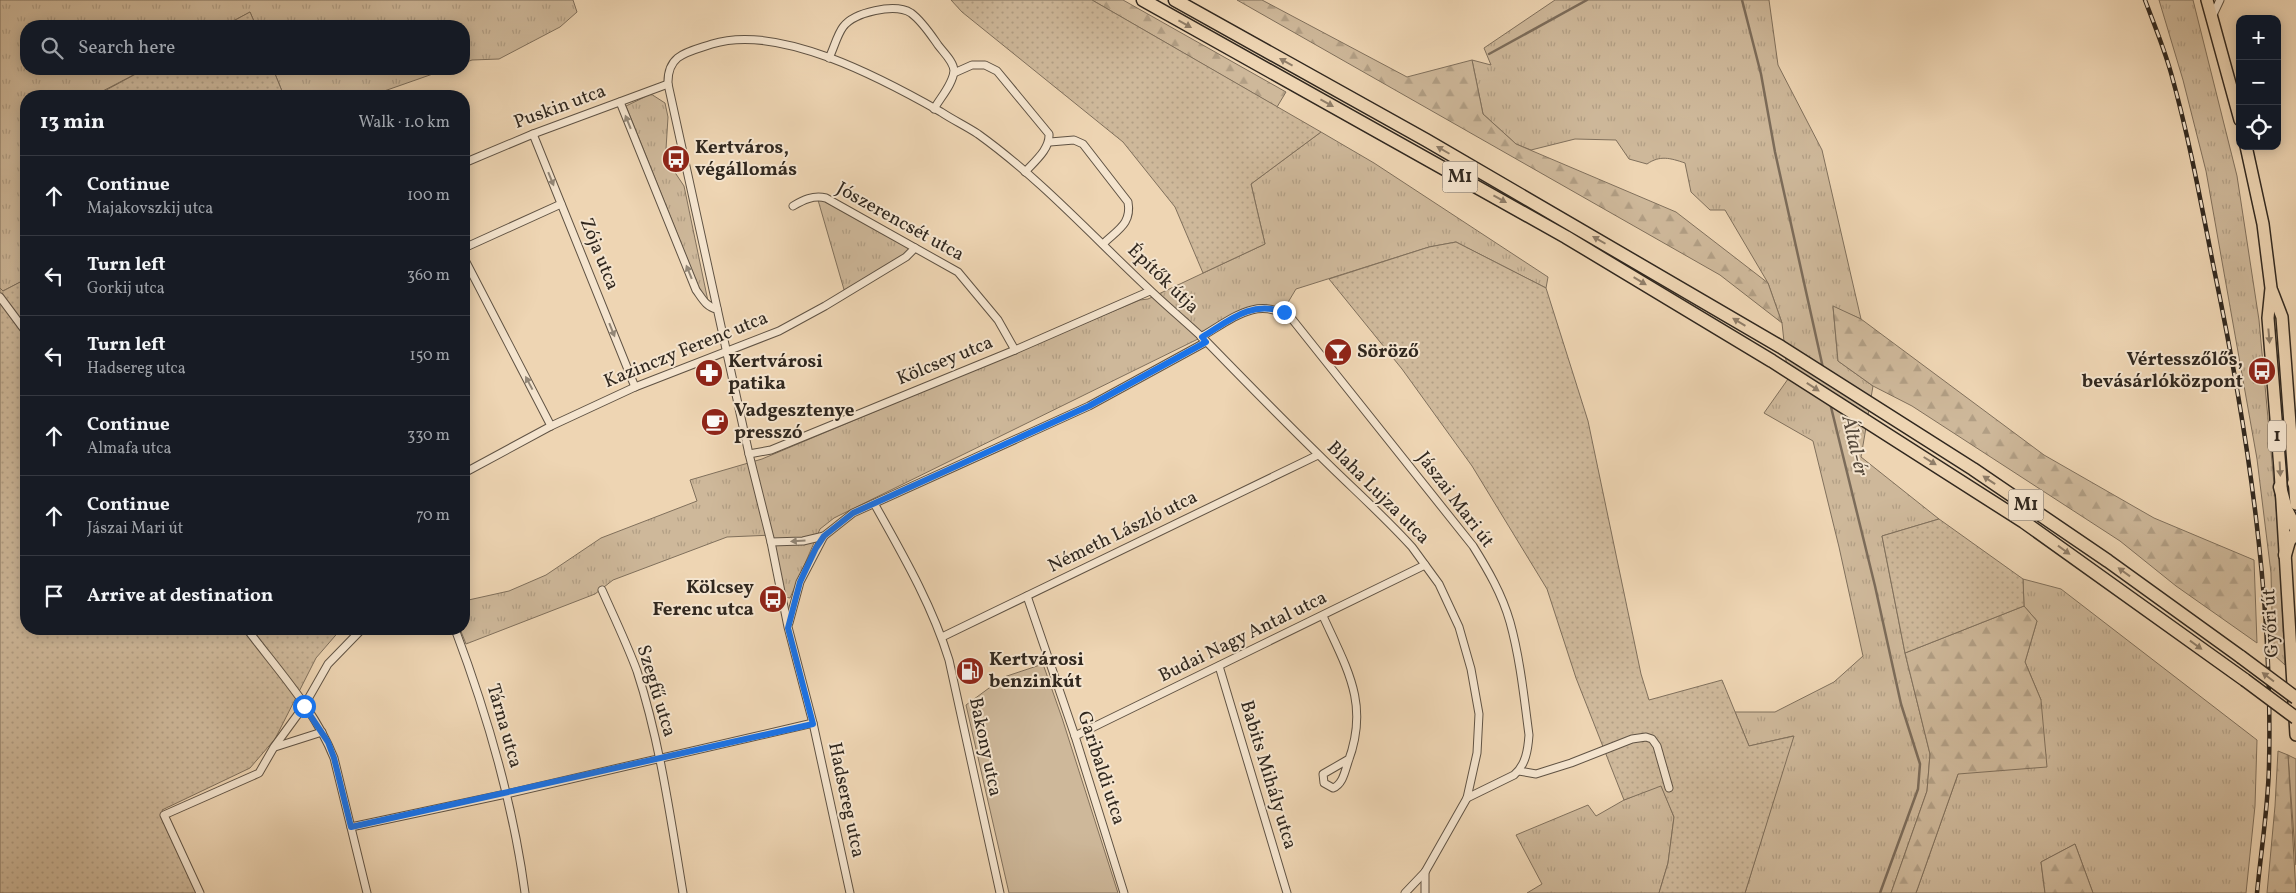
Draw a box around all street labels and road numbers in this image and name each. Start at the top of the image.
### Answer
street label: Puskin utca [510,78,610,136]
road number: M1 [1442,162,1478,192]
street label: Jószerencsét utca [831,176,969,268]
street label: Zója utca [573,214,625,294]
street label: Építők útja [1121,238,1205,320]
street label: Kazinczy Ferenc utca [600,305,772,395]
street label: Kölcsey utca [893,330,997,392]
road number: 1 [2268,421,2286,452]
street label: Blaha Lujza utca [1321,436,1435,550]
street label: Jászai Mari út [1410,447,1500,554]
street label: Németh László utca [1044,485,1202,579]
road number: M1 [2008,490,2044,520]
street label: Budai Nagy Antal utca [1154,585,1332,689]
street label: Győri út [2256,588,2286,658]
street label: Szegfű utca [630,642,682,740]
street label: Tárna utca [480,681,528,771]
street label: Bakony utca [962,695,1008,799]
street label: Babits Mihály utca [1233,697,1303,853]
street label: Garibaldi utca [1070,708,1132,828]
street label: Hadsereg utca [821,740,871,860]

